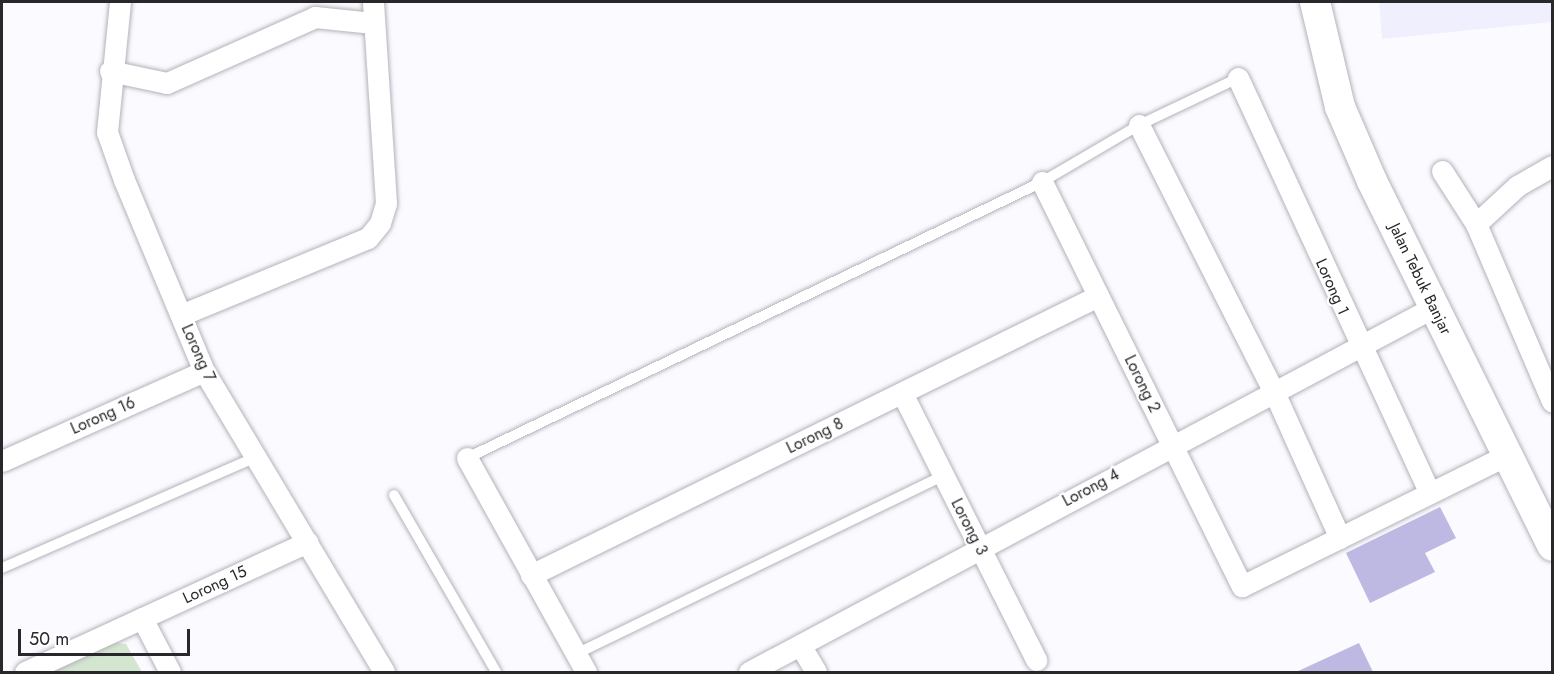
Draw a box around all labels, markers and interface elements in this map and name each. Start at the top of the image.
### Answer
street label: Jalan Tebuk Banjar [1385,220,1455,338]
street label: Lorong 1 [1311,256,1353,318]
street label: Lorong 7 [177,321,219,385]
street label: Lorong 2 [1120,352,1164,416]
street label: Lorong 16 [68,393,138,439]
street label: Lorong 8 [783,414,847,458]
street label: Lorong 4 [1059,465,1123,511]
street label: Lorong 3 [947,495,991,559]
street label: Lorong 15 [180,562,250,608]
scale bar [21,617,194,655]
text: 50 m [29,626,69,652]

